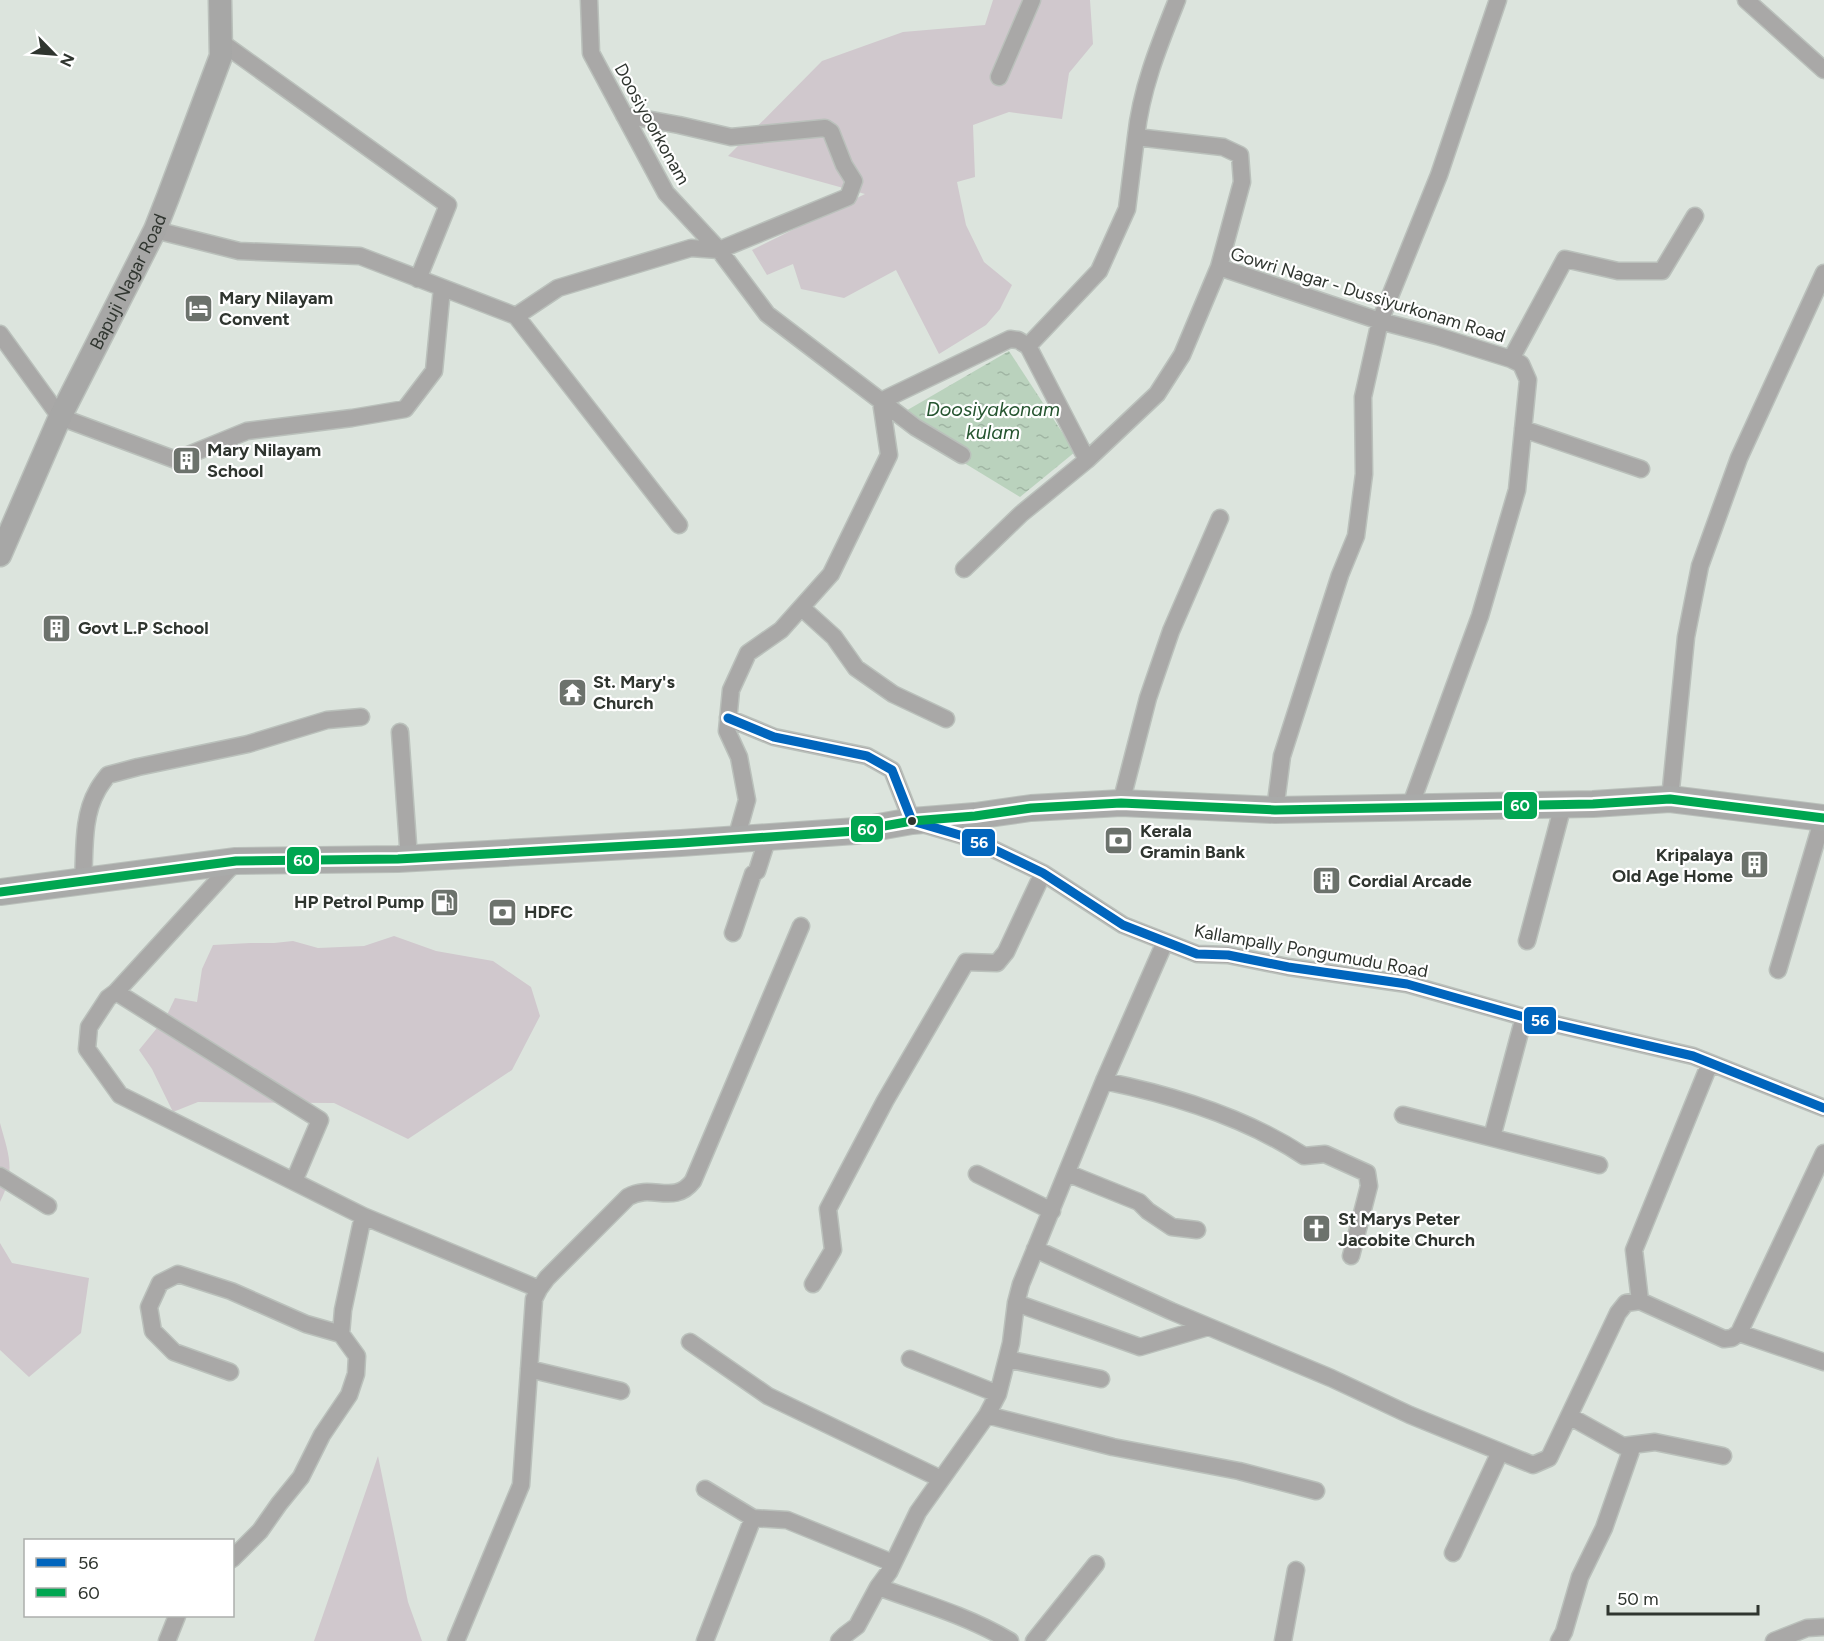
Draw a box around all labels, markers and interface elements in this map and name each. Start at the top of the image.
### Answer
north arrow [24,24,84,84]
text: N [56,51,78,70]
street label: Doosiyoorkonam [610,59,694,189]
street label: Bapuji Nagar Road [85,211,171,353]
street label: Gowri Nagar - Dussiyurkonam Road [1228,243,1508,347]
place label: Mary Nilayam Convent [219,287,333,330]
hotel icon: Mary Nilayam Convent [182,292,214,324]
water label: Doosiyakonam kulam [926,397,1060,444]
place label: Mary Nilayam School [207,439,321,482]
building icon: Mary Nilayam School [170,444,202,476]
building icon: Govt L.P School [41,612,73,644]
place label: Govt L.P School [78,617,209,639]
place label: St. Mary's Church [593,671,676,714]
temple icon: St. Mary's Church [556,676,588,708]
line badge: 60 [1503,791,1538,820]
text: 60 [1510,796,1530,815]
line badge: 60 [850,815,884,843]
unlabelled marker [906,815,918,827]
text: 60 [857,820,877,839]
place label: Kerala Gramin Bank [1140,820,1246,863]
bank icon: Kerala Gramin Bank [1103,825,1135,857]
line badge: 56 [961,828,996,857]
text: 56 [970,833,988,852]
place label: Kripalaya Old Age Home [1612,844,1733,887]
line badge: 60 [286,846,320,875]
building icon: Kripalaya Old Age Home [1738,849,1770,881]
text: 60 [293,851,313,870]
building icon: Cordial Arcade [1311,865,1343,897]
place label: Cordial Arcade [1348,870,1472,892]
fuel station icon: HP Petrol Pump [429,886,461,918]
place label: HP Petrol Pump [294,891,424,913]
bank icon: HDFC [487,896,519,928]
place label: HDFC [524,901,573,923]
street label: Kallampally Pongumudu Road [1192,920,1430,982]
line badge: 56 [1523,1006,1557,1035]
text: 56 [1531,1011,1549,1030]
place label: St Marys Peter Jacobite Church [1338,1208,1475,1251]
church icon: St Marys Peter Jacobite Church [1301,1213,1333,1245]
legend [24,1539,234,1617]
text: 56 [78,1552,99,1574]
scale bar [1608,1578,1758,1616]
text: 60 [78,1582,100,1604]
text: 50 m [1617,1588,1659,1610]

